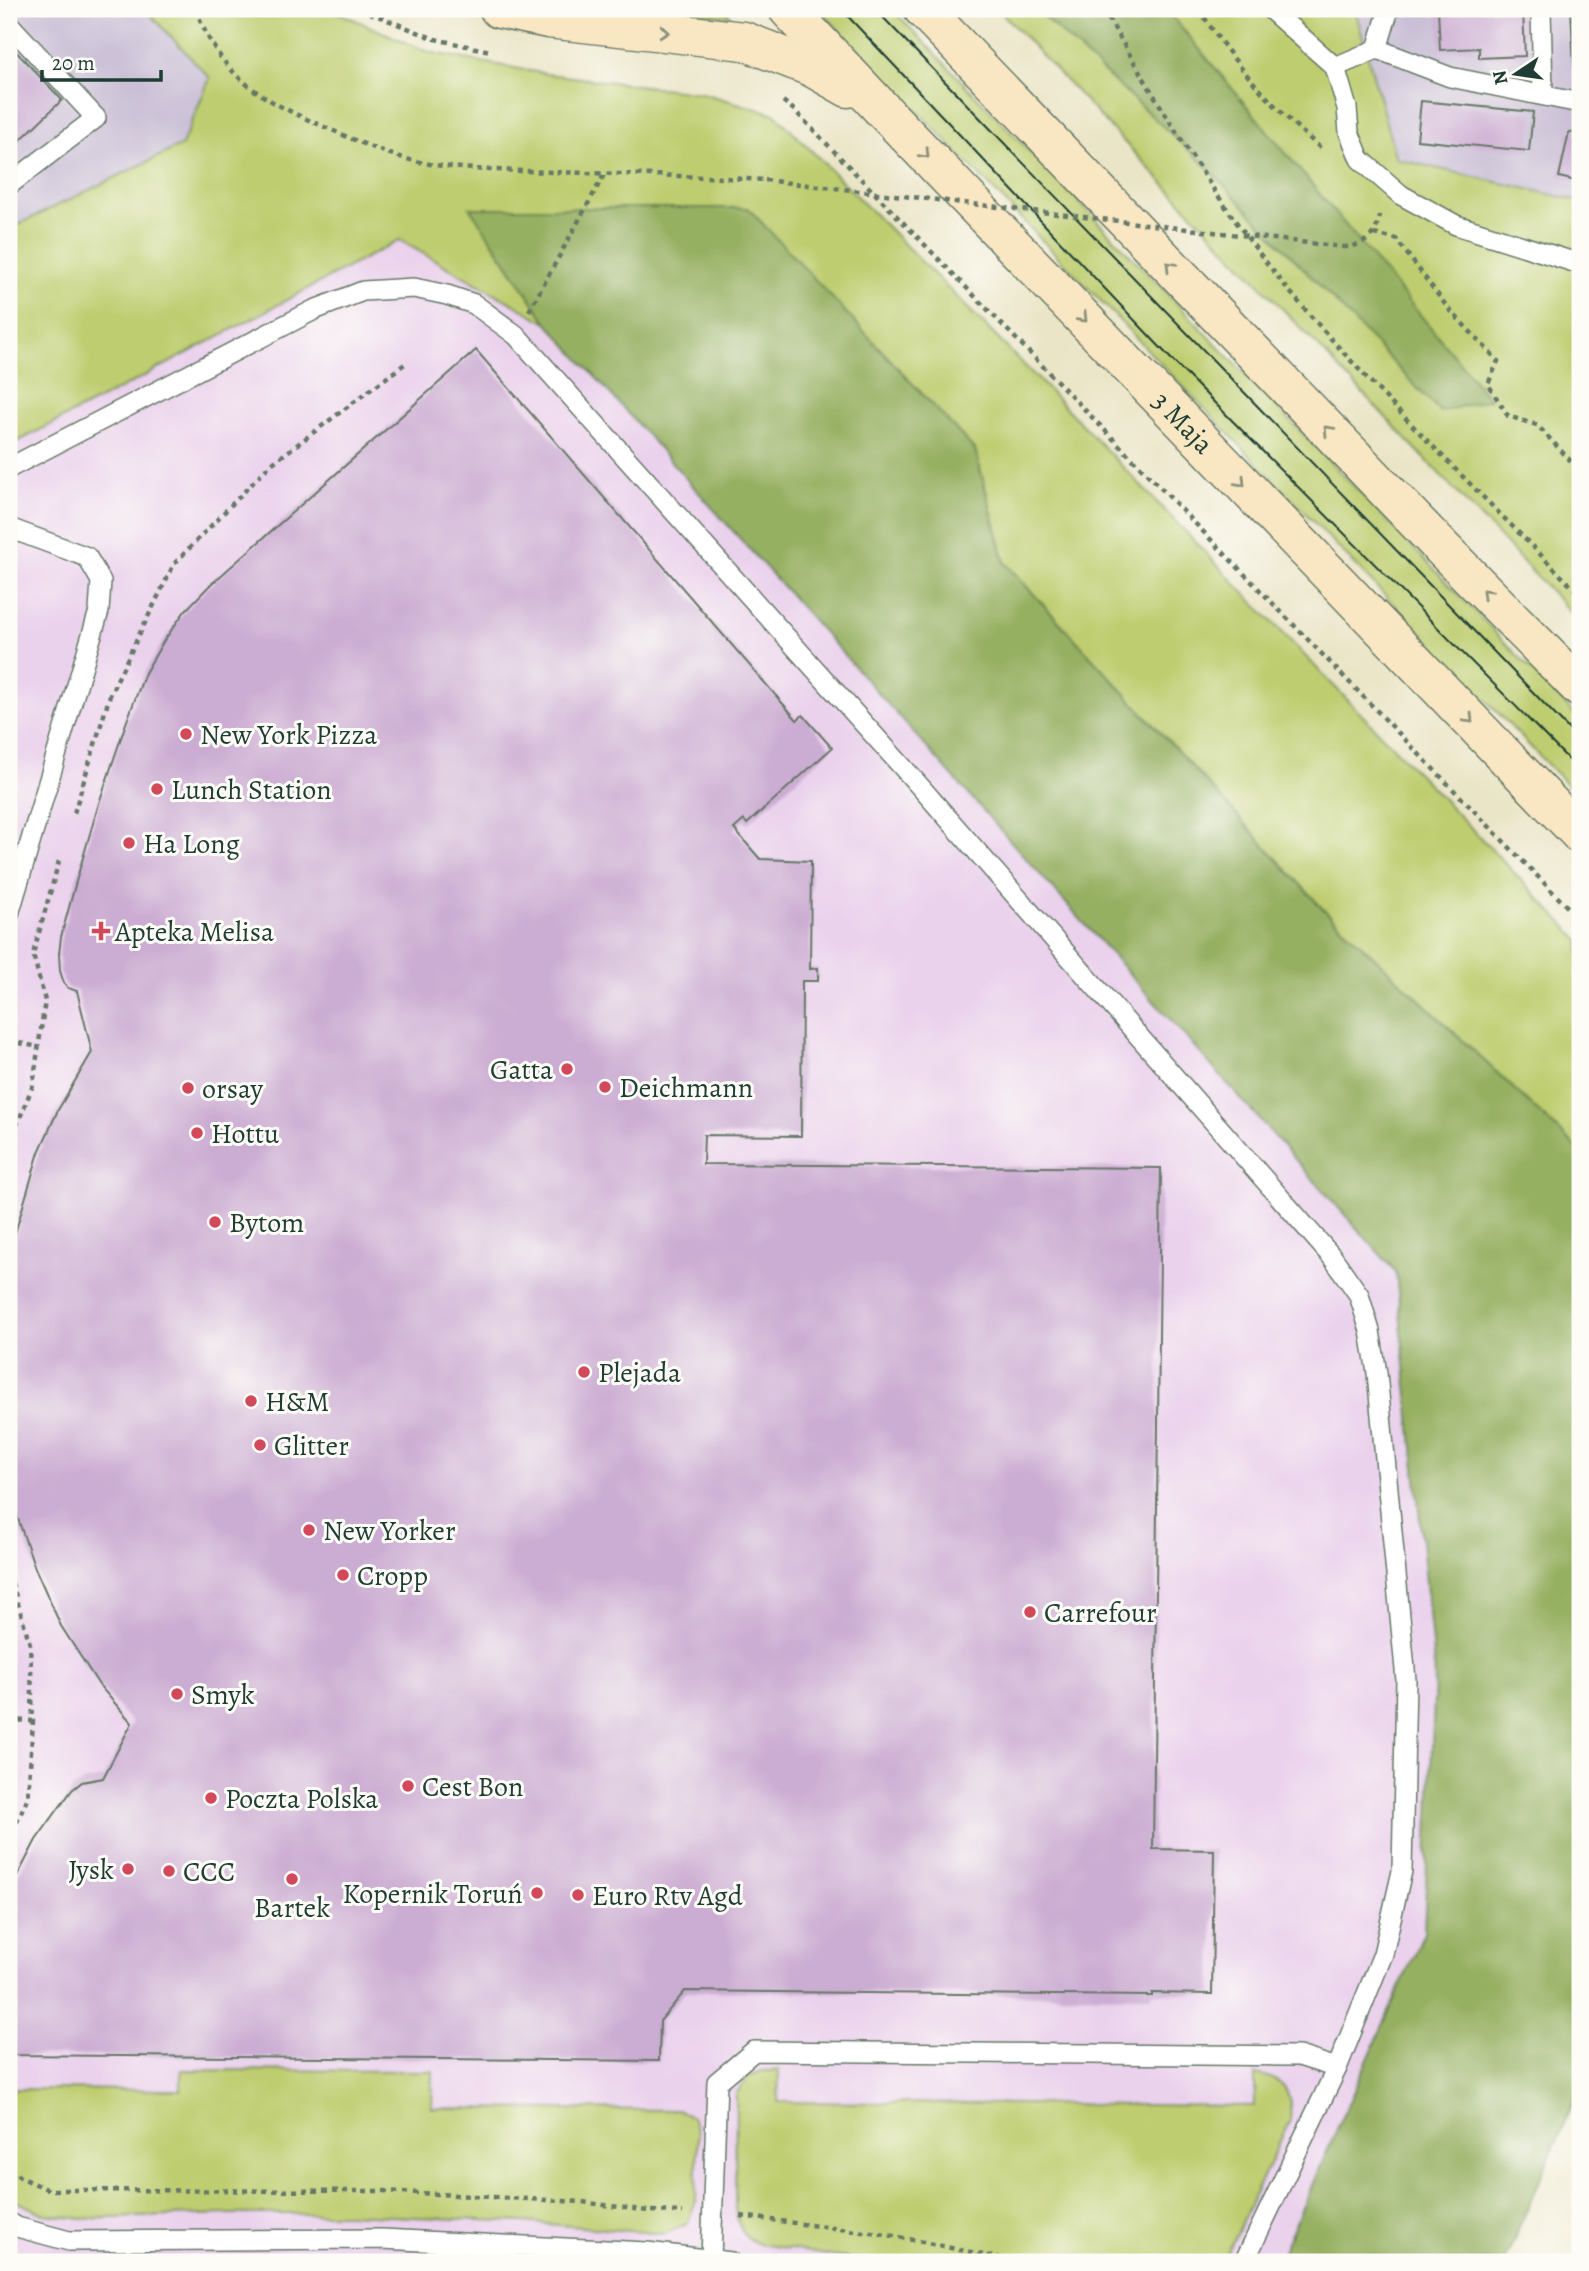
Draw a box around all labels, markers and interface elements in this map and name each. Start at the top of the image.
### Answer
one-way arrow [659,24,670,39]
scale bar [42,38,161,82]
north arrow [1480,38,1550,108]
text: 20 m [52,49,95,77]
text: N [1486,68,1515,87]
one-way arrow [917,146,930,159]
one-way arrow [1166,261,1179,274]
one-way arrow [1074,310,1087,323]
street label: 3 Maja [1143,383,1222,463]
one-way arrow [1323,425,1336,438]
one-way arrow [1232,474,1245,487]
one-way arrow [1482,588,1495,601]
one-way arrow [1460,711,1473,724]
place label: New York Pizza [200,716,377,754]
marker: New York Pizza [178,726,194,742]
place label: Lunch Station [171,771,332,809]
marker: Lunch Station [149,781,165,797]
place label: Ha Long [143,825,240,863]
marker: Ha Long [121,835,137,851]
place label: Apteka Melisa [114,913,274,951]
marker: Apteka Melisa [93,923,109,939]
place label: Gatta [490,1051,553,1089]
marker: Gatta [559,1061,575,1077]
place label: Deichmann [619,1069,753,1107]
place label: orsay [202,1070,263,1108]
marker: Deichmann [597,1079,613,1095]
marker: orsay [180,1080,196,1096]
place label: Hottu [211,1115,280,1153]
marker: Hottu [189,1125,205,1141]
place label: Bytom [229,1204,304,1242]
marker: Bytom [207,1214,223,1230]
place label: Plejada [598,1354,681,1392]
marker: Plejada [576,1364,592,1380]
place label: H&M [265,1383,329,1421]
marker: H&M [243,1393,259,1409]
place label: Glitter [274,1427,349,1465]
marker: Glitter [252,1437,268,1453]
place label: New Yorker [323,1512,456,1550]
marker: New Yorker [301,1522,317,1538]
place label: Cropp [357,1557,428,1595]
marker: Cropp [335,1567,351,1583]
place label: Carrefour [1044,1594,1157,1632]
marker: Carrefour [1022,1604,1038,1620]
place label: Smyk [191,1676,255,1714]
marker: Smyk [169,1686,185,1702]
place label: Cest Bon [422,1768,523,1806]
marker: Cest Bon [400,1778,416,1794]
place label: Poczta Polska [225,1780,378,1818]
marker: Poczta Polska [203,1790,219,1806]
place label: Jysk [68,1851,114,1889]
place label: CCC [183,1853,235,1891]
marker: Jysk [120,1861,136,1877]
marker: CCC [161,1863,177,1879]
marker: Bartek [284,1871,300,1887]
place label: Kopernik Toruń [342,1875,523,1913]
place label: Euro Rtv Agd [592,1877,744,1915]
marker: Kopernik Toruń [529,1885,545,1901]
marker: Euro Rtv Agd [570,1887,586,1903]
place label: Bartek [254,1889,330,1927]

